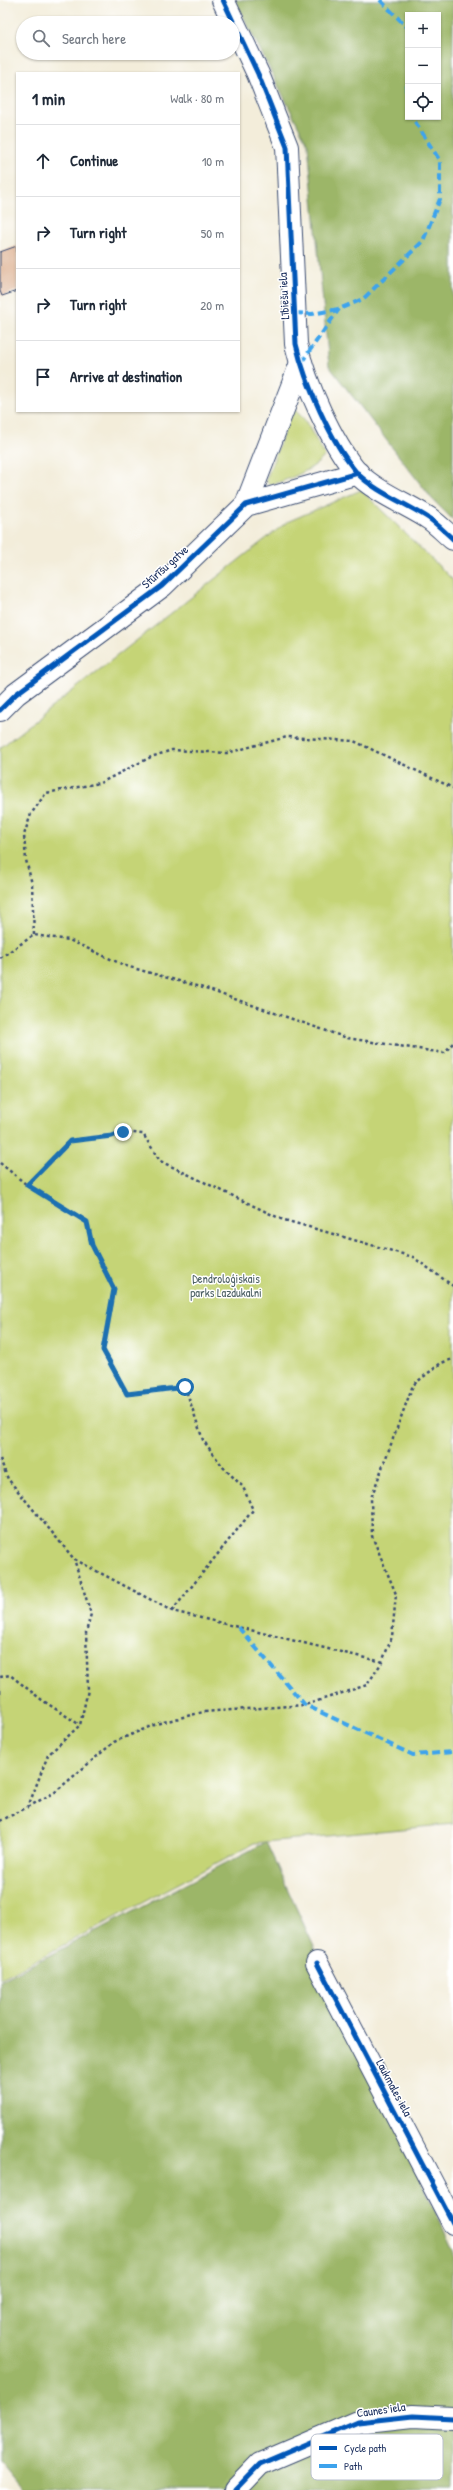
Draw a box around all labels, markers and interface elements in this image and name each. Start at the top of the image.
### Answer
map controls [405,12,441,120]
button: + [405,12,441,48]
search box [16,16,240,60]
icon: search [30,27,52,49]
text: Search here [62,28,126,49]
button: − [405,48,441,84]
button: locate [405,84,441,120]
text: 1 min [32,87,65,110]
text: Walk · 80 m [170,89,224,107]
icon: ahead [32,150,54,172]
text: Continue [70,150,118,171]
text: 10 m [202,152,224,170]
icon: right [32,222,54,244]
text: Turn right [70,222,126,243]
text: 50 m [201,224,224,242]
street label: Lībiešu iela [274,272,293,320]
icon: right [32,294,54,316]
text: Turn right [70,294,126,315]
text: 20 m [200,296,224,314]
icon: arrive [32,366,54,388]
text: Arrive at destination [70,366,182,387]
street label: Stūrīšu gatve [138,541,192,592]
route end [114,1123,132,1141]
park label: Dendroloģiskais parks Lazdukalni [190,1270,262,1301]
route start [176,1378,194,1396]
street label: Laukmales iela [372,2056,417,2120]
street label: Caunes iela [355,2398,407,2421]
legend [311,2434,443,2480]
text: Cycle path [344,2441,387,2455]
text: Path [344,2459,362,2473]

